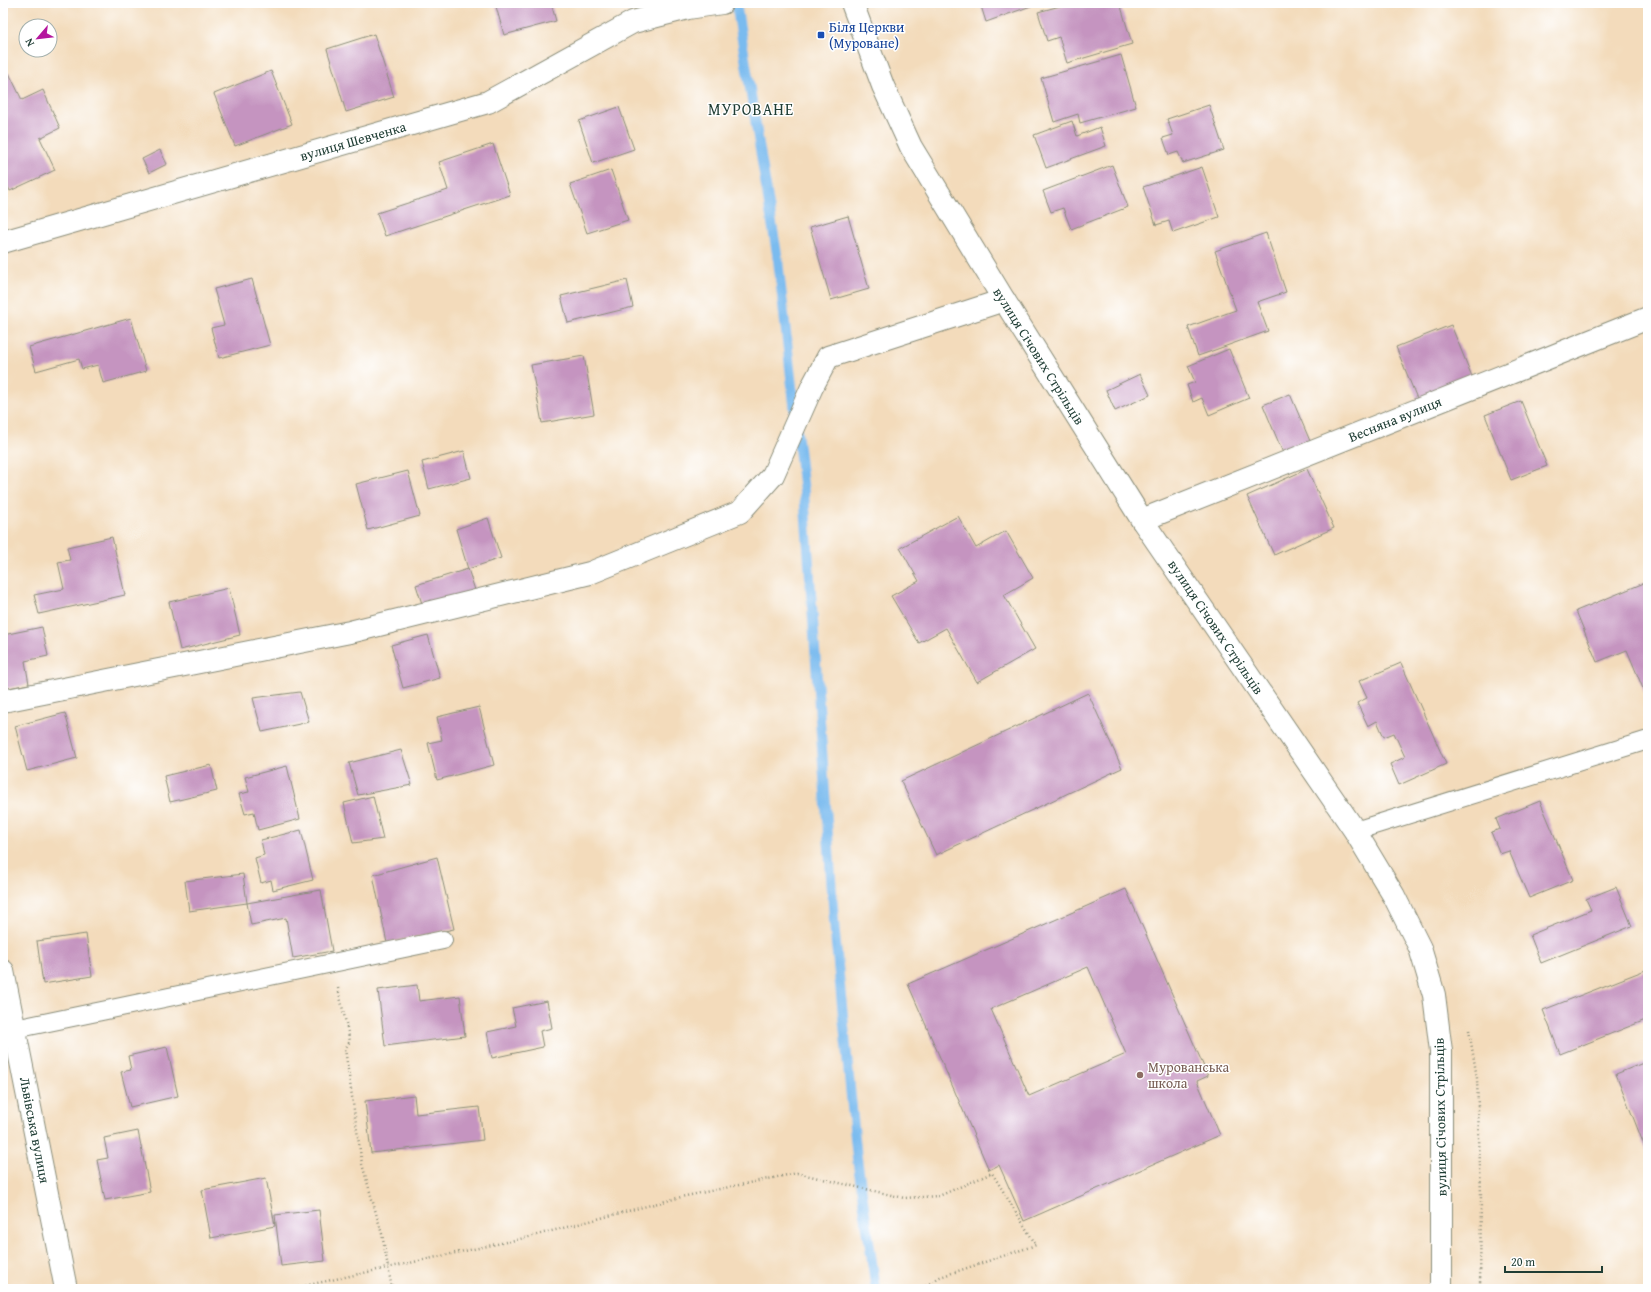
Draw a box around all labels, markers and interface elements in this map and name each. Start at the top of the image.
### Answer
place label: Біля Церкви (Муроване) [829,17,904,53]
north arrow [18,18,58,58]
marker: Біля Церкви (Муроване) [816,30,826,40]
text: N [20,35,38,50]
district label: МУРОВАНЕ [708,97,794,121]
street label: вулиця Шевченка [298,116,409,166]
street label: вулиця Січових Стрільців [989,283,1090,429]
street label: Весняна вулиця [1345,391,1445,447]
street label: вулиця Січових Стрільців [1163,556,1269,698]
street label: вулиця Січових Стрільців [1429,1037,1451,1196]
place label: Мурованська школа [1148,1057,1230,1093]
marker: Мурованська школа [1135,1070,1145,1080]
street label: Львівська вулиця [15,1075,55,1185]
scale bar [1505,1248,1602,1274]
text: 20 m [1511,1253,1535,1270]

